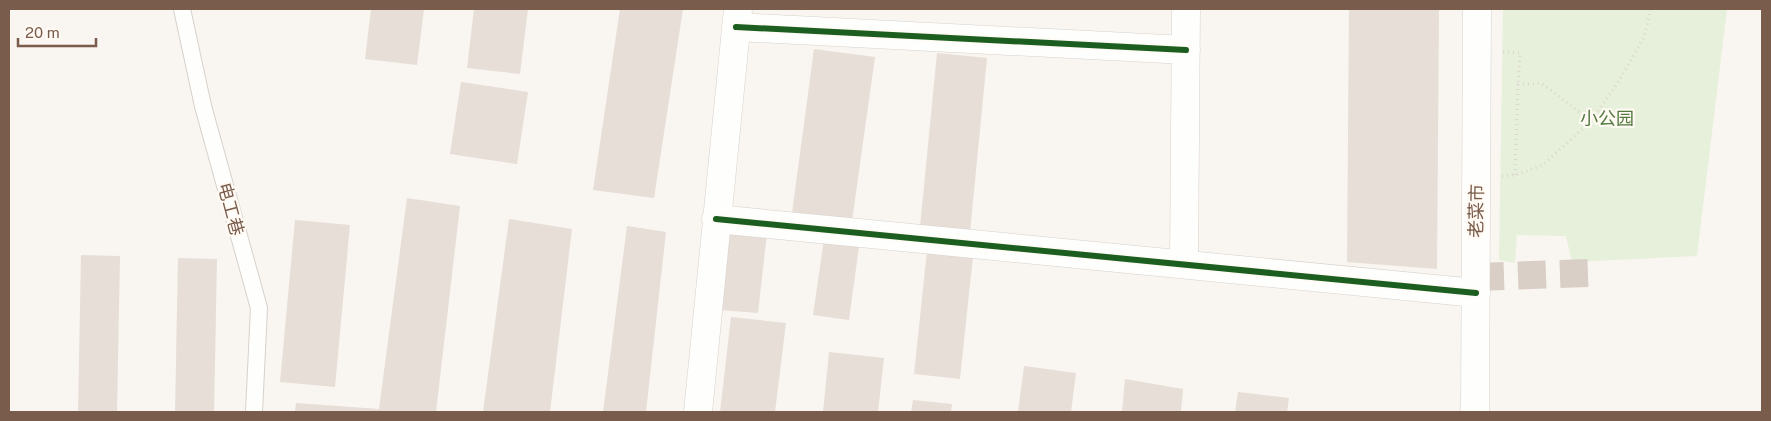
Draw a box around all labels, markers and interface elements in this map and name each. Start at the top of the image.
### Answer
scale bar [18,15,95,47]
text: 20 m [25,24,60,41]
park label: 小公园 [1580,108,1634,129]
street label: 电工巷 [214,180,248,238]
street label: 老菜市 [1465,184,1487,238]

